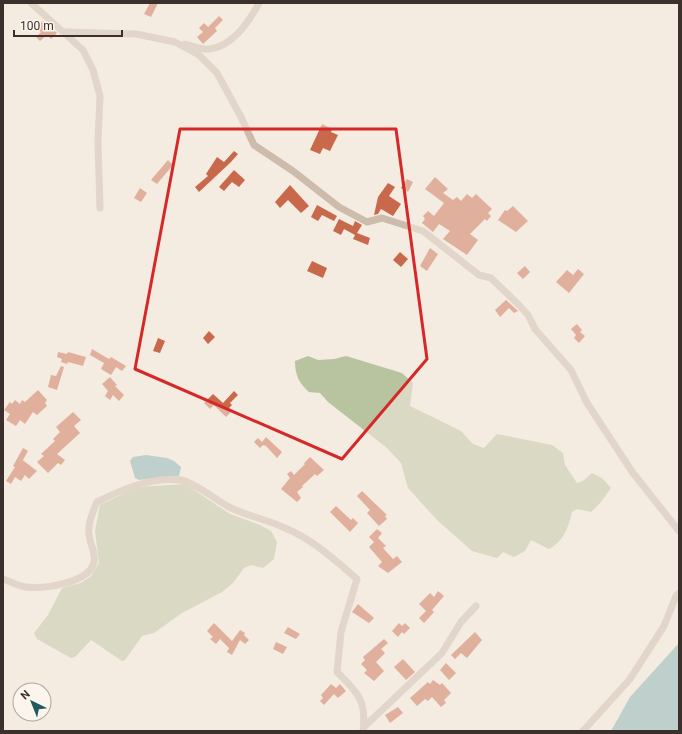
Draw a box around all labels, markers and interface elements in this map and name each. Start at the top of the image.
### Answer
scale bar [14,12,122,38]
text: 100 m [20,19,54,33]
north arrow [12,682,52,722]
text: N [18,687,33,702]

